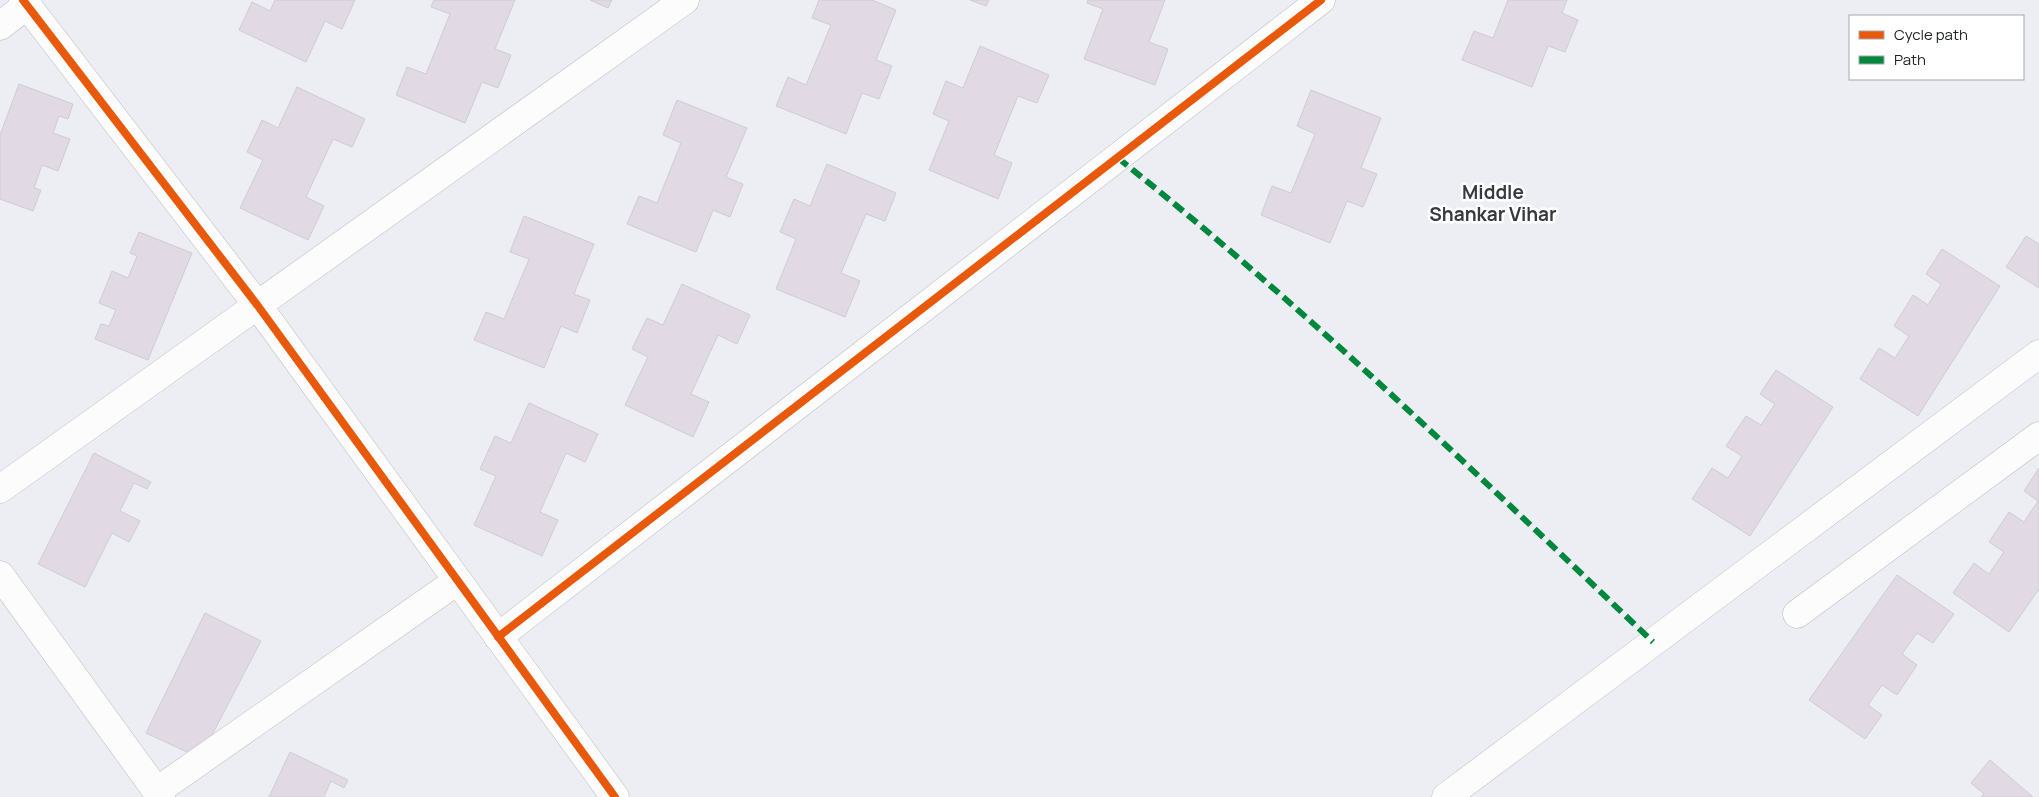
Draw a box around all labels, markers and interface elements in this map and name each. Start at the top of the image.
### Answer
legend [1849,15,2024,80]
text: Cycle path [1894,24,1968,45]
text: Path [1894,49,1926,70]
district label: Middle Shankar Vihar [1429,179,1557,227]

